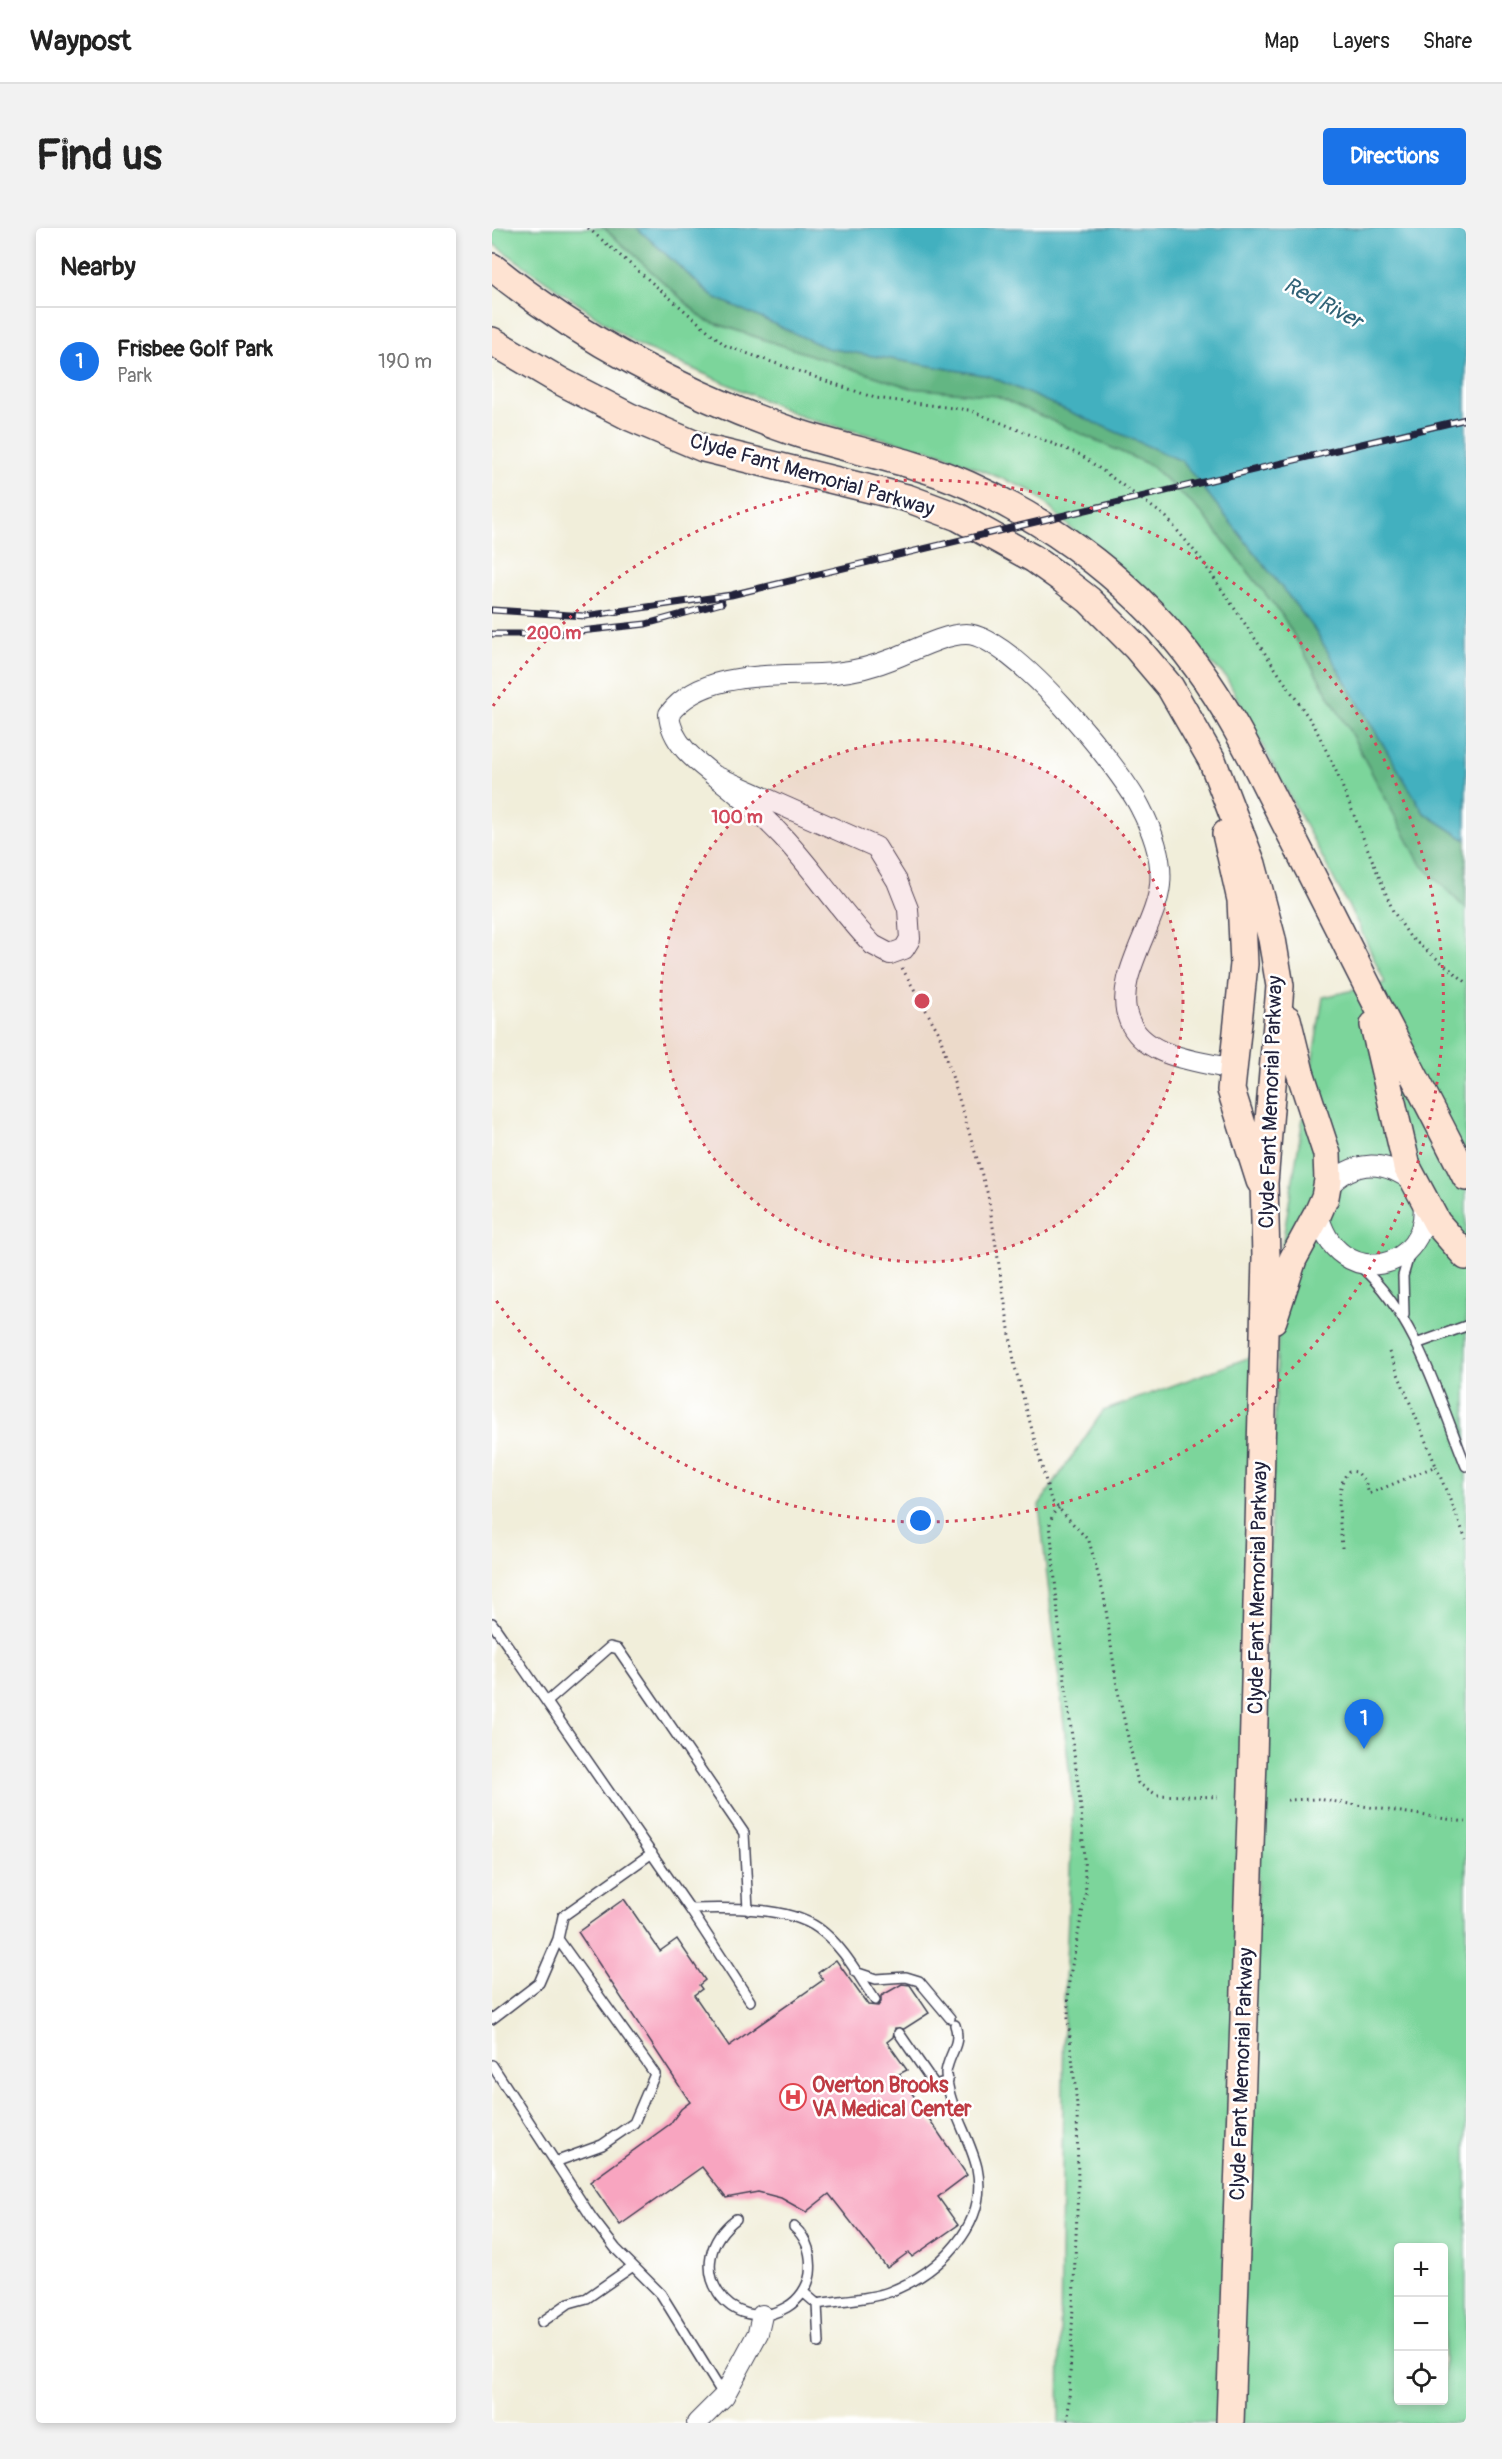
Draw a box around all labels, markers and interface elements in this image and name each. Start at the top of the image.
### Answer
text: Waypost [30,24,131,59]
text: Map [1264,28,1299,55]
text: Layers [1332,28,1390,55]
text: Share [1423,28,1472,55]
button: Directions [1323,128,1466,185]
text: Find us [36,130,162,182]
text: Nearby [60,251,136,283]
water label: Red River [1279,271,1370,337]
text: Frisbee Golf Park [117,335,273,363]
text: 1 [76,349,83,374]
text: 190 m [378,349,432,374]
text: Park [117,363,152,388]
street label: Clyde Fant Memorial Parkway [687,427,937,523]
text: 200 m [527,622,581,645]
text: 100 m [711,806,763,829]
street label: Clyde Fant Memorial Parkway [1253,975,1289,1229]
centre of rings [912,991,932,1011]
street label: Clyde Fant Memorial Parkway [1242,1461,1274,1715]
your location [906,1506,935,1535]
pin: 1 [1344,1700,1384,1749]
street label: Clyde Fant Memorial Parkway [1224,1947,1260,2201]
place label: Overton Brooks VA Medical Center [812,2072,972,2123]
hospital icon: Overton Brooks VA Medical Center [778,2082,808,2112]
map controls [1394,2243,1448,2405]
button: + [1394,2243,1448,2297]
button: − [1394,2297,1448,2351]
button: locate [1394,2351,1448,2405]

